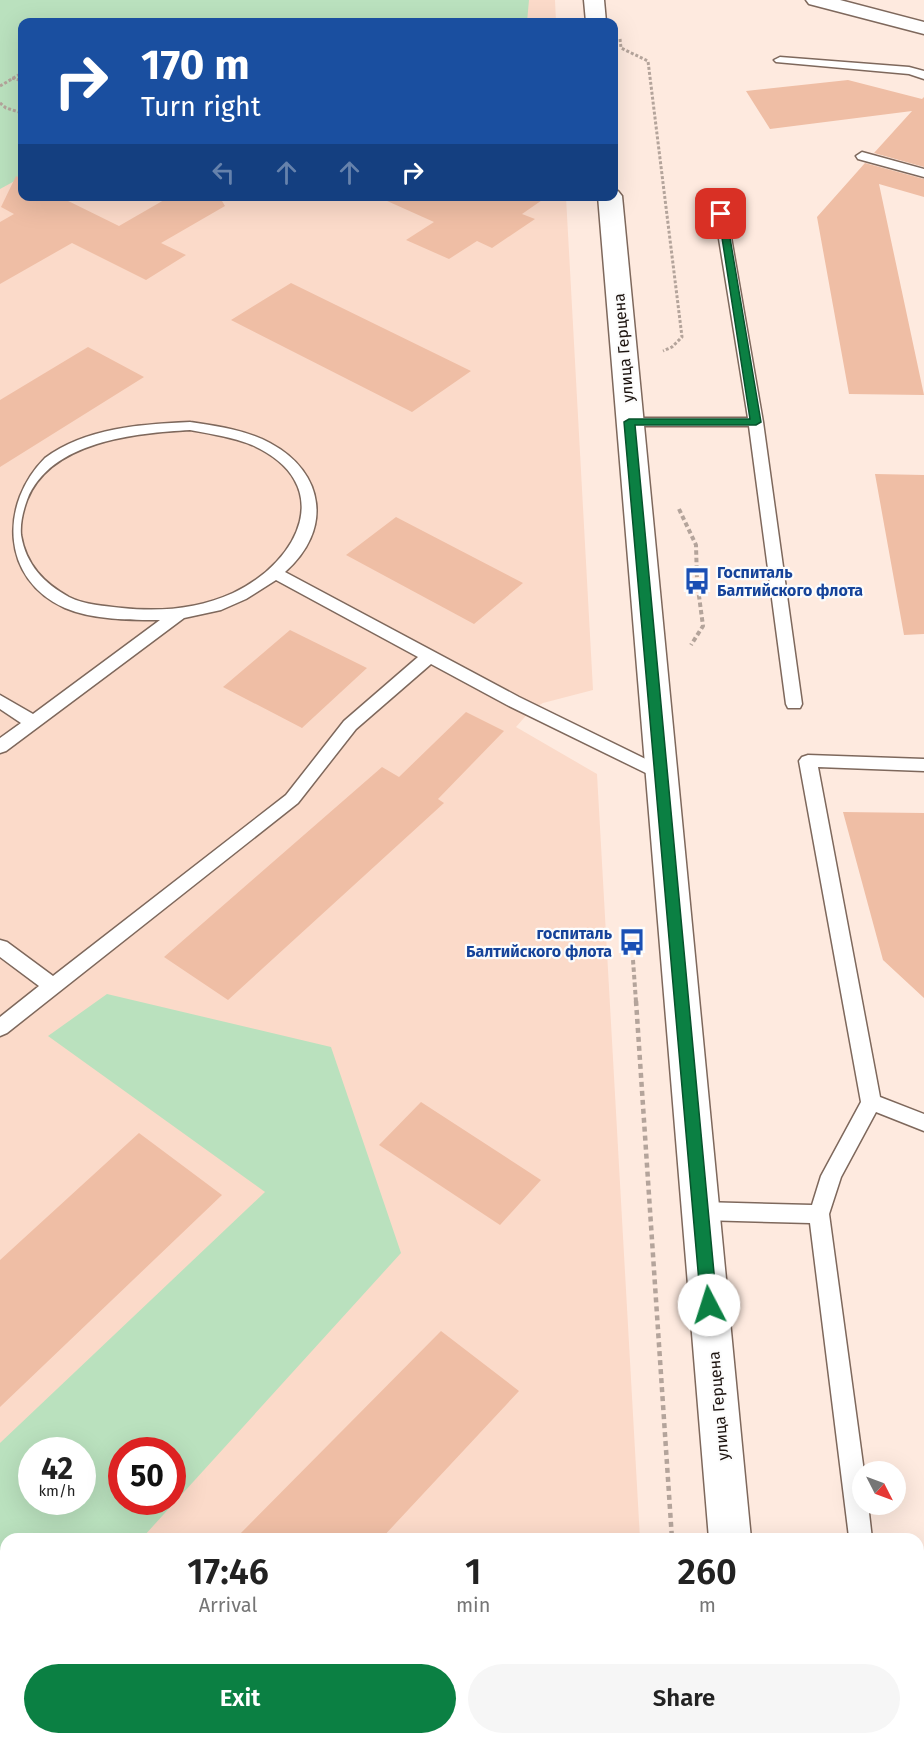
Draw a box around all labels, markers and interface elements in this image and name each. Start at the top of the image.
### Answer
text: 170 m [141,40,250,90]
icon: right [42,42,120,120]
text: Turn right [141,91,261,123]
icon: left [207,156,240,189]
icon: ahead [270,156,303,189]
icon: ahead [333,156,366,189]
icon: right [396,156,429,189]
pin [695,188,746,239]
icon: arrive [704,197,737,230]
street label: улица Герцена [609,292,638,403]
place label: Госпиталь Балтийского флота [717,563,863,600]
bus stop icon: Госпиталь Балтийского флота [682,566,712,596]
place label: госпиталь Балтийского флота [466,924,613,961]
bus stop icon: госпиталь Балтийского флота [617,927,647,957]
position arrow [677,1273,741,1337]
street label: улица Герцена [704,1350,733,1461]
speed limit sign: 50 [108,1437,186,1515]
text: 42 [41,1451,73,1487]
north arrow [852,1461,906,1515]
map controls [852,1461,906,1515]
text: km/h [38,1482,76,1500]
text: 17:46 [187,1550,269,1594]
text: 1 [465,1550,481,1594]
text: 260 [678,1550,737,1594]
text: Arrival [199,1593,257,1617]
text: min [456,1593,490,1617]
text: m [699,1593,716,1617]
button: Exit [24,1664,456,1733]
button: Share [468,1664,900,1733]

